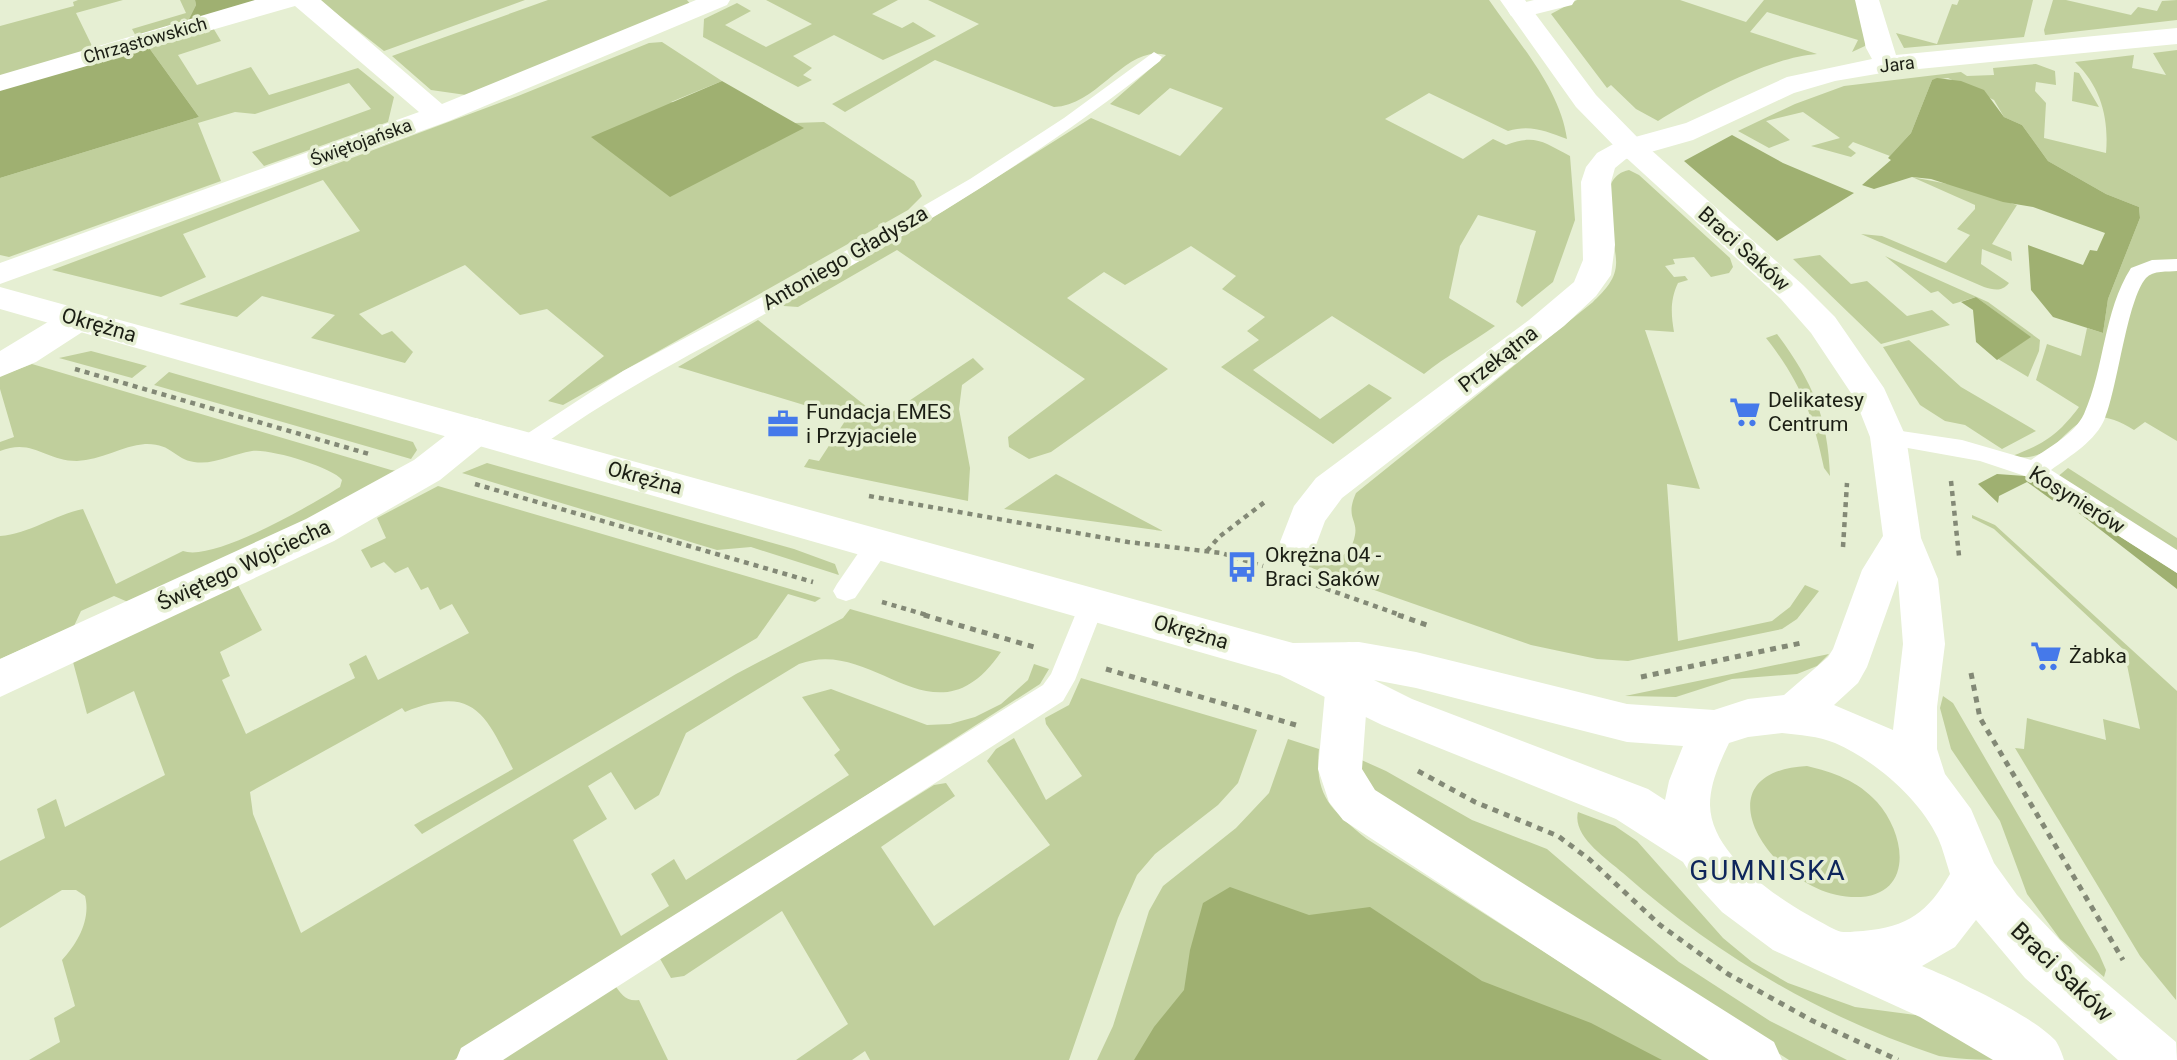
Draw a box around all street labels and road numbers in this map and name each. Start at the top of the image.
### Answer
street label: Chrząstowskich [81,12,209,68]
street label: Jara [1878,51,1916,77]
street label: Świętojańska [307,114,415,170]
street label: Antoniego Gładysza [758,201,932,315]
street label: Braci Saków [1693,202,1795,296]
street label: Okrężna [59,303,139,347]
street label: Przekątna [1454,321,1542,397]
street label: Okrężna [605,456,685,500]
street label: Kosynierów [2025,461,2129,539]
street label: Świętego Wojciecha [154,514,334,616]
street label: Okrężna [1151,610,1231,654]
street label: Braci Saków [2005,916,2119,1028]

